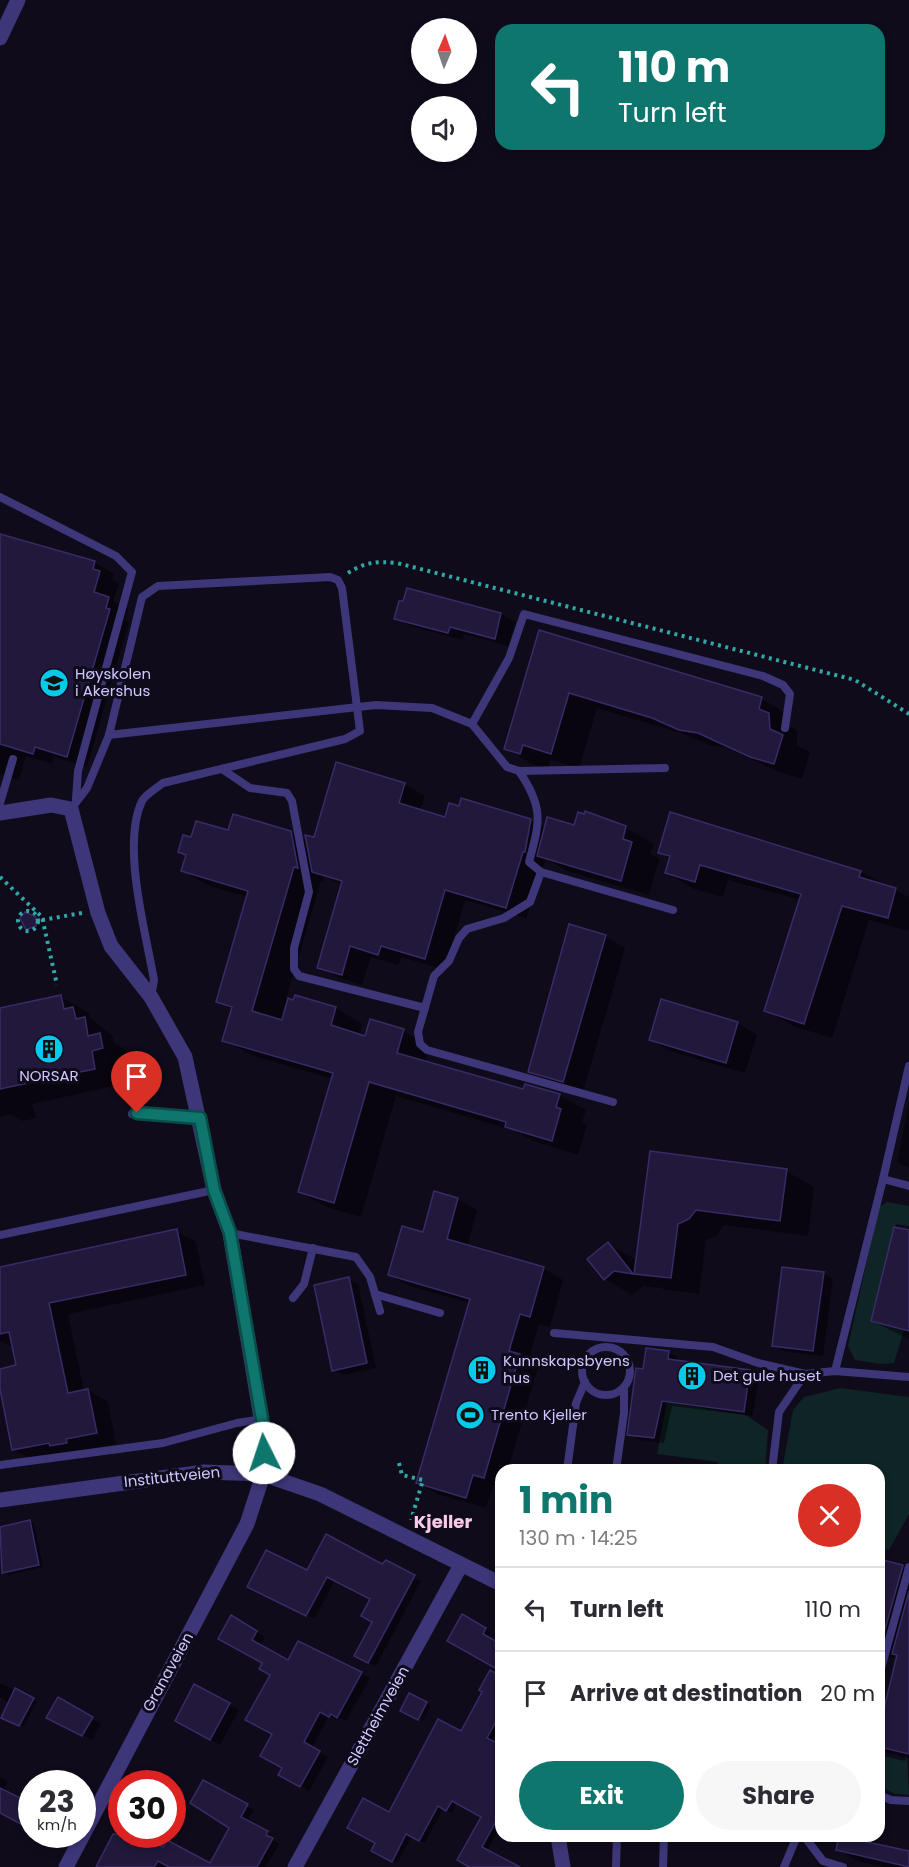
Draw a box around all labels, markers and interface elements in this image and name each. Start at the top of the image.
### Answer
north arrow [411,18,477,84]
map controls [411,18,477,162]
text: 110 m [618,38,730,97]
icon: left [519,48,597,126]
text: Turn left [618,94,727,131]
button: sound [411,96,477,162]
place label: Høyskolen i Akershus [75,663,151,701]
school or university icon: Høyskolen i Akershus [38,667,70,699]
building icon: NORSAR [33,1033,65,1065]
pin [111,1051,162,1113]
icon: arrive [120,1060,153,1093]
place label: NORSAR [19,1065,79,1086]
place label: Kunnskapsbyens hus [503,1350,630,1388]
building icon: Kunnskapsbyens hus [466,1354,498,1386]
building icon: Det gule huset [676,1360,708,1392]
place label: Det gule huset [713,1365,821,1386]
sports icon: Trento Kjeller [454,1399,486,1431]
place label: Trento Kjeller [491,1404,587,1425]
position arrow [232,1421,296,1485]
street label: Instituttveien [123,1461,221,1492]
text: 1 min [519,1475,613,1526]
button: close [798,1484,861,1547]
district label: Kjeller [414,1509,472,1534]
text: 130 m · 14:25 [519,1524,638,1552]
icon: left [519,1593,552,1626]
text: Turn left [570,1594,664,1625]
text: 110 m [805,1594,861,1625]
street label: Granaveien [137,1628,198,1715]
street label: Slettheimveien [341,1662,414,1769]
icon: arrive [519,1677,552,1710]
text: Arrive at destination [570,1678,802,1709]
text: 20 m [820,1678,875,1709]
button: Exit [519,1761,684,1830]
button: Share [696,1761,861,1830]
speed limit sign: 30 [108,1770,186,1848]
text: 23 [39,1780,75,1823]
text: km/h [37,1814,77,1835]

